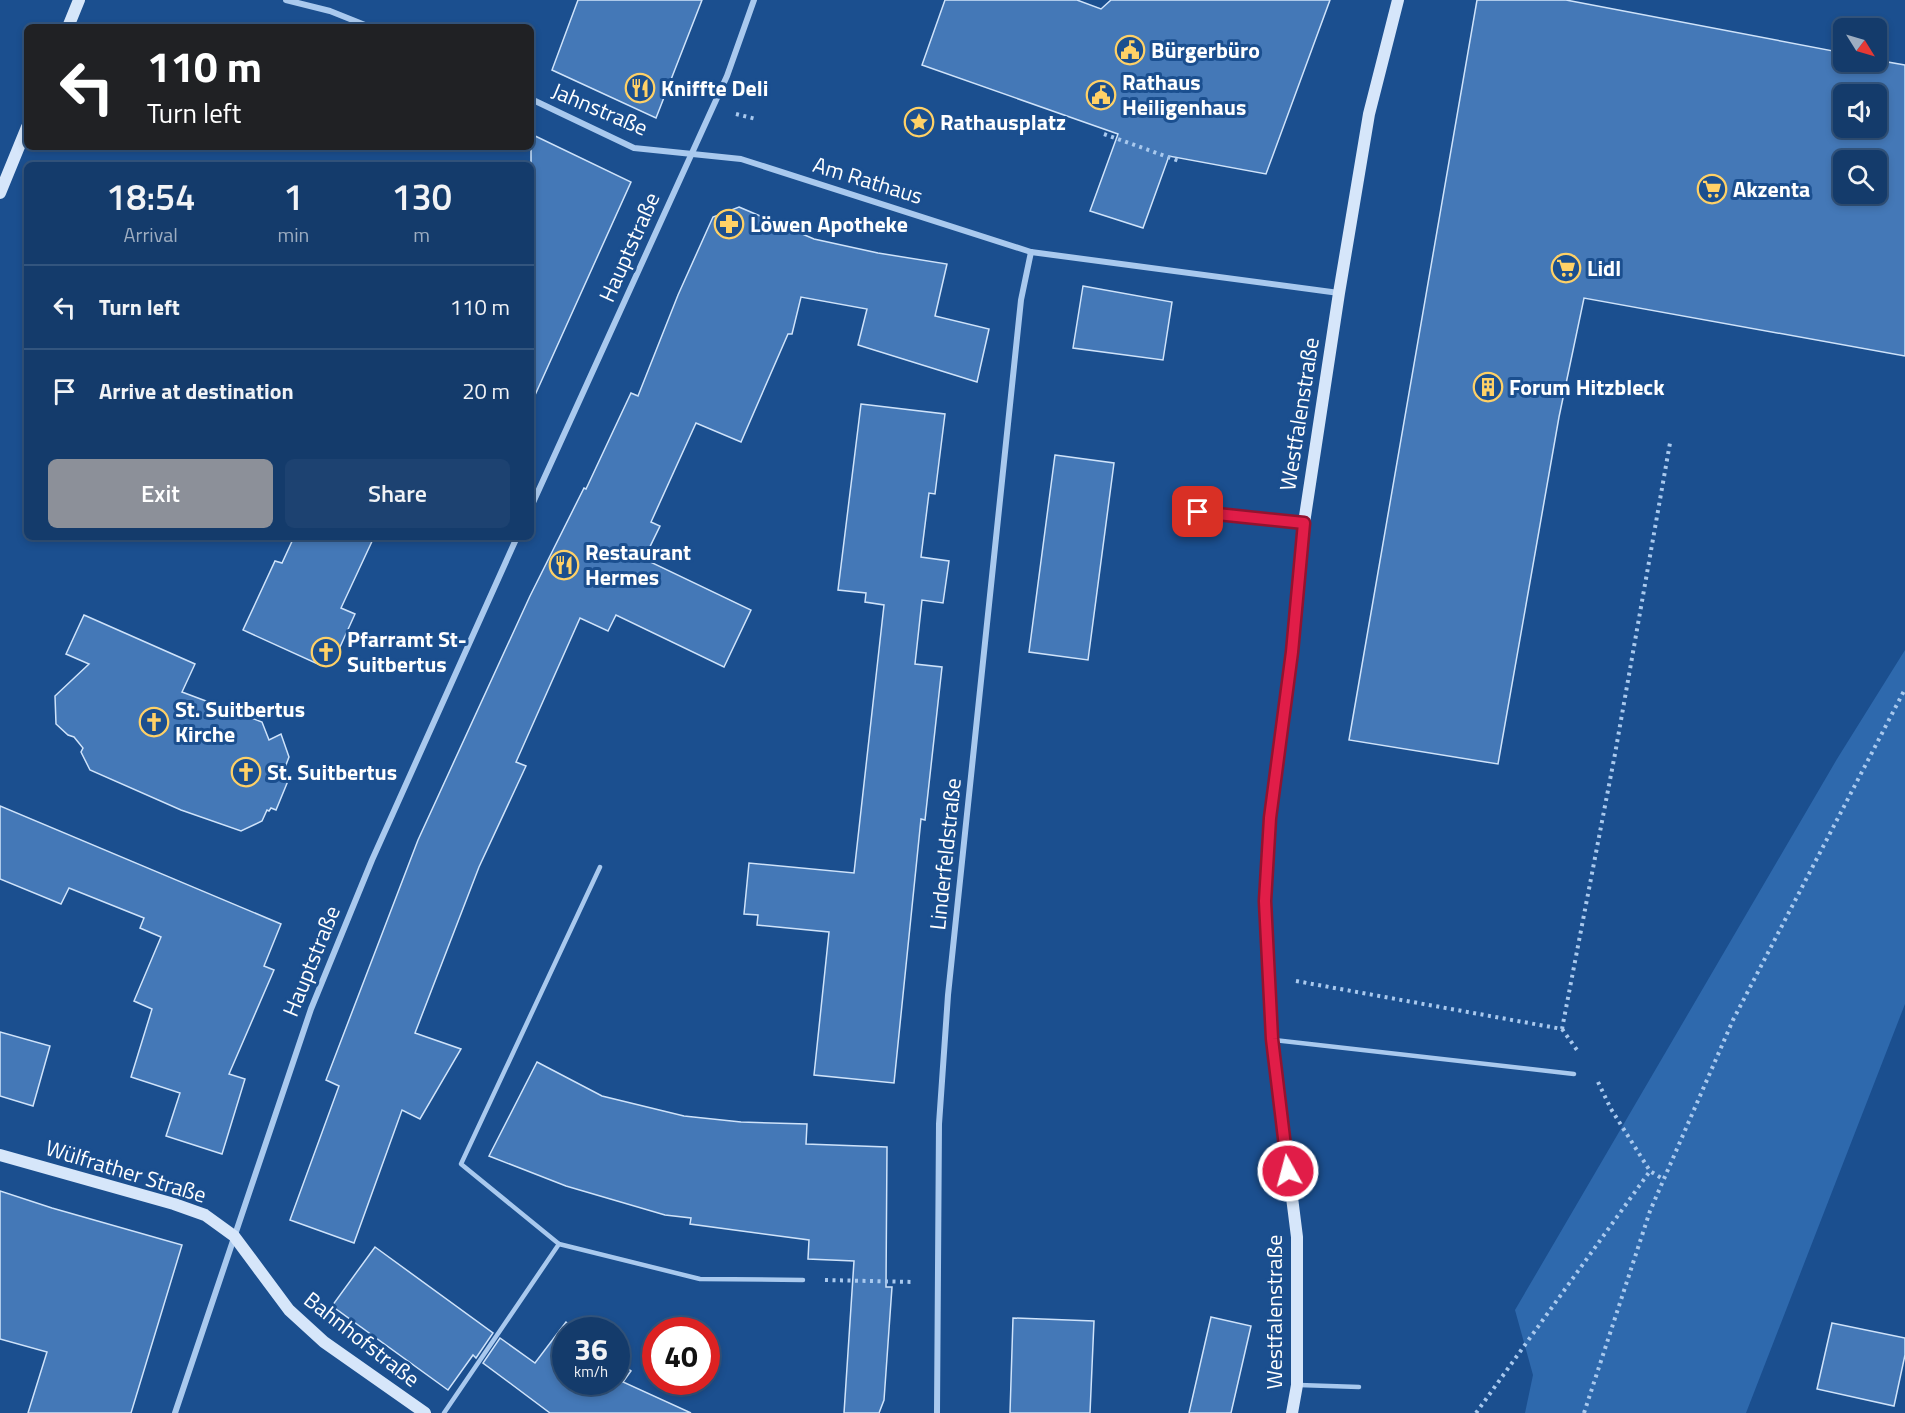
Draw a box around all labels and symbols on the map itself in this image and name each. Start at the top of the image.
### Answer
north arrow [1833,18,1887,72]
place label: Bürgerbüro [1151,33,1260,67]
public building icon: Bürgerbüro [1114,34,1146,66]
place label: Rathaus Heiligenhaus [1122,65,1246,124]
place label: Kniffte Deli [661,71,768,105]
restaurant icon: Kniffte Deli [624,72,656,104]
street label: Jahnstraße [547,74,653,144]
public building icon: Rathaus Heiligenhaus [1085,79,1117,111]
place label: Rathausplatz [940,105,1066,139]
place icon: Rathausplatz [903,106,935,138]
street label: Am Rathaus [809,147,927,213]
place label: Akzenta [1733,172,1810,206]
supermarket icon: Akzenta [1696,173,1728,205]
street label: Hauptstraße [590,187,668,307]
place label: Löwen Apotheke [750,207,908,241]
pharmacy icon: Löwen Apotheke [713,208,745,240]
place label: Lidl [1587,251,1621,285]
supermarket icon: Lidl [1550,252,1582,284]
street label: Westfalenstraße [1270,335,1328,493]
place label: Forum Hitzbleck [1509,370,1665,404]
building icon: Forum Hitzbleck [1472,371,1504,403]
pin [1172,486,1223,537]
place label: Restaurant Hermes [585,535,691,594]
restaurant icon: Restaurant Hermes [548,549,580,581]
place label: Pfarramt St- Suitbertus [347,622,467,681]
church icon: Pfarramt St- Suitbertus [310,636,342,668]
place label: St. Suitbertus Kirche [175,692,305,751]
church icon: St. Suitbertus Kirche [138,706,170,738]
place label: St. Suitbertus [267,755,397,789]
church icon: St. Suitbertus [230,756,262,788]
street label: Linderfeldstraße [920,776,970,932]
street label: Hauptstraße [273,900,349,1022]
street label: Wülfrather Straße [41,1130,211,1212]
position arrow [1256,1139,1320,1203]
street label: Westfalenstraße [1257,1235,1291,1389]
street label: Bahnhofstraße [297,1283,427,1395]
speed limit sign: 40 [642,1317,720,1395]

